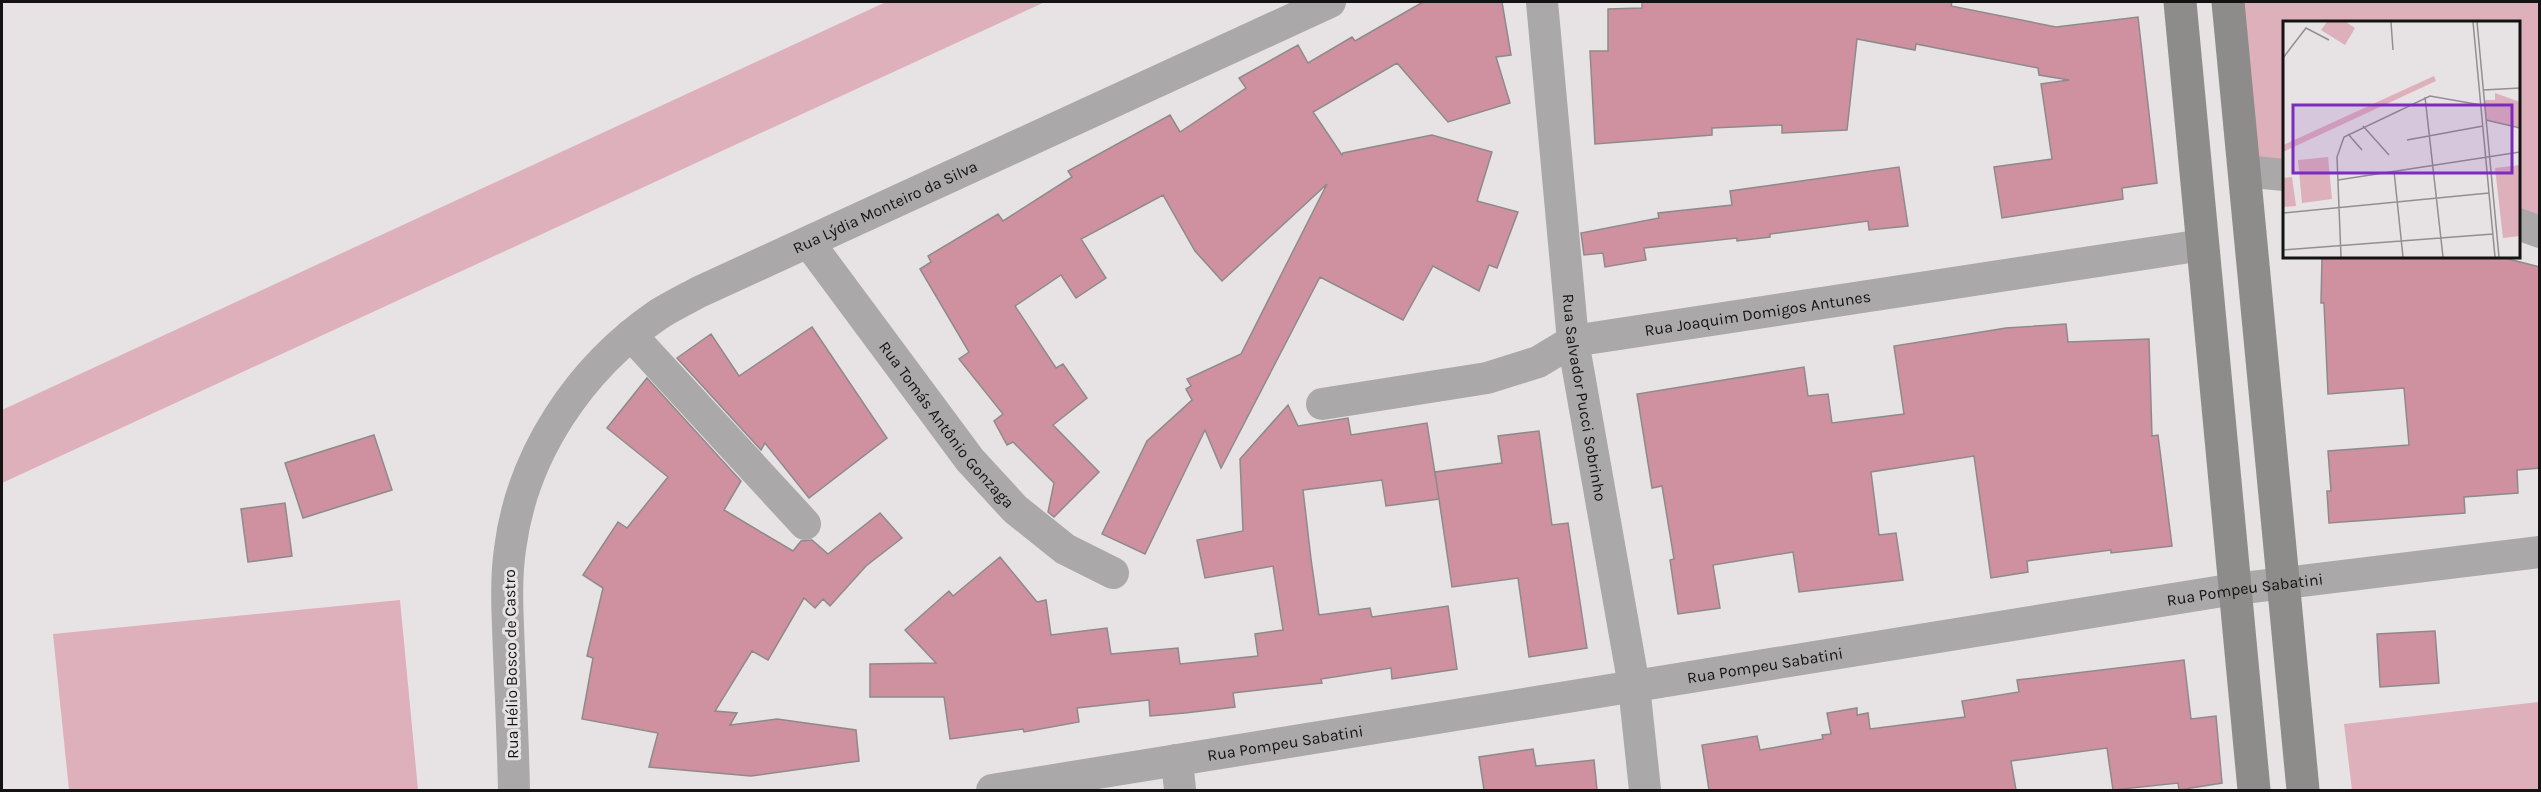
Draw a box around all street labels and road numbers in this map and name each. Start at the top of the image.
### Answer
street label: Rua Lýdia Monteiro da Silva [790,156,980,257]
street label: Rua Joaquim Domigos Antunes [1643,286,1872,339]
street label: Rua Salvador Pucci Sobrinho [1559,293,1611,503]
street label: Rua Tomás Antônio Gonzaga [875,337,1019,512]
street label: Rua Hélio Bosco de Castro [500,569,522,759]
street label: Rua Pompeu Sabatini [2165,569,2324,609]
street label: Rua Pompeu Sabatini [1686,643,1844,687]
street label: Rua Pompeu Sabatini [1206,721,1365,765]

